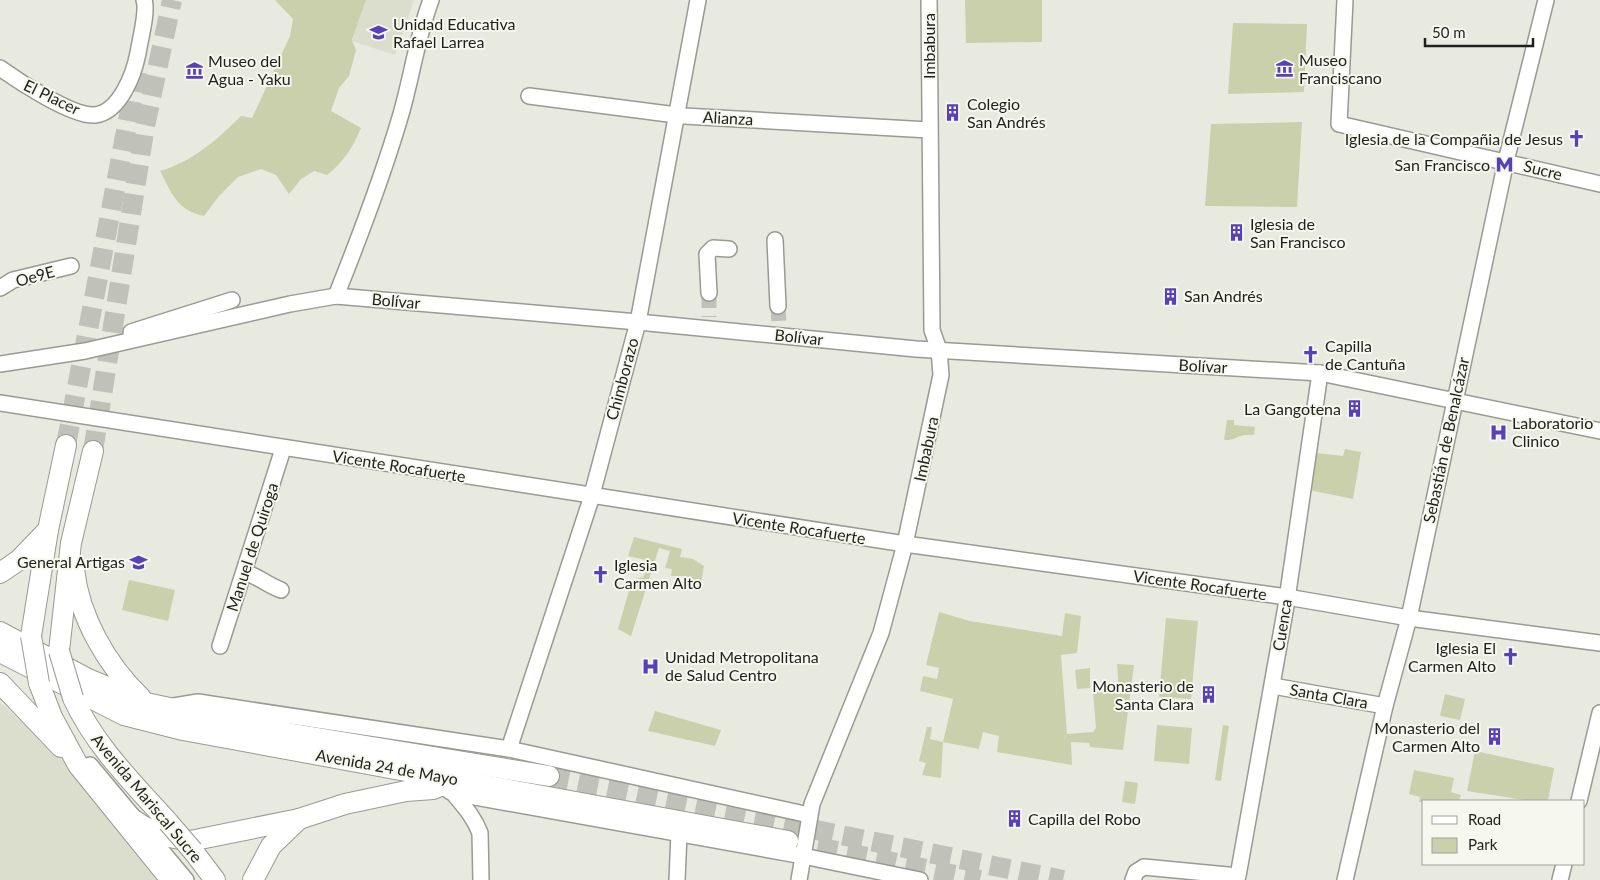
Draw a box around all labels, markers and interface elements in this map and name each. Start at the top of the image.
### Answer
street label: Imbabura [919,13,938,79]
place label: Unidad Educativa Rafael Larrea [393,14,515,51]
scale bar [1425,15,1532,47]
school or university icon: Unidad Educativa Rafael Larrea [369,23,389,43]
text: 50 m [1432,23,1466,41]
place label: Museo Franciscano [1299,50,1382,87]
place label: Museo del Agua - Yaku [208,51,291,88]
museum icon: Museo Franciscano [1275,59,1295,79]
museum icon: Museo del Agua - Yaku [184,60,204,80]
street label: El Placer [21,75,84,118]
place label: Colegio San Andrés [967,94,1046,131]
building icon: Colegio San Andrés [943,103,963,123]
street label: Alianza [702,107,754,128]
place label: Iglesia de la Compañia de Jesus [1345,129,1563,148]
church icon: Iglesia de la Compañia de Jesus [1567,129,1587,149]
place label: San Francisco [1395,155,1490,174]
metro station icon: San Francisco [1494,155,1514,175]
street label: Sucre [1522,156,1564,183]
place label: Iglesia de San Francisco [1250,214,1345,251]
building icon: Iglesia de San Francisco [1226,223,1246,243]
street label: Oe9E [13,261,56,290]
building icon: San Andrés [1160,286,1180,306]
place label: San Andrés [1184,286,1263,305]
street label: Bolívar [371,289,421,312]
street label: Bolívar [774,325,824,349]
street label: Chimborazo [601,336,642,422]
place label: Capilla de Cantuña [1325,336,1406,373]
church icon: Capilla de Cantuña [1301,345,1321,365]
street label: Bolívar [1178,355,1228,376]
street label: Sebastián de Benalcázar [1419,355,1472,525]
place label: La Gangotena [1244,399,1341,418]
building icon: La Gangotena [1345,399,1365,419]
place label: Laboratorio Clinico [1512,413,1593,450]
street label: Imbabura [909,415,942,483]
hospital icon: Laboratorio Clinico [1488,422,1508,442]
street label: Vicente Rocafuerte [331,446,467,485]
street label: Manuel de Quiroga [222,480,281,614]
street label: Vicente Rocafuerte [731,508,867,547]
place label: General Artigas [17,552,125,571]
school or university icon: General Artigas [129,552,149,572]
place label: Iglesia Carmen Alto [614,555,702,592]
church icon: Iglesia Carmen Alto [590,564,610,584]
street label: Vicente Rocafuerte [1132,566,1268,603]
street label: Cuenca [1268,598,1295,652]
place label: Iglesia El Carmen Alto [1408,638,1496,675]
place label: Unidad Metropolitana de Salud Centro [665,647,819,684]
church icon: Iglesia El Carmen Alto [1500,647,1520,667]
hospital icon: Unidad Metropolitana de Salud Centro [641,656,661,676]
place label: Monasterio de Santa Clara [1092,676,1194,713]
street label: Santa Clara [1288,679,1370,712]
building icon: Monasterio de Santa Clara [1198,685,1218,705]
place label: Monasterio del Carmen Alto [1374,718,1480,755]
building icon: Monasterio del Carmen Alto [1484,727,1504,747]
street label: Avenida Mariscal Sucre [88,729,207,866]
street label: Avenida 24 de Mayo [314,745,460,788]
legend [1422,800,1585,865]
building icon: Capilla del Robo [1004,809,1024,829]
place label: Capilla del Robo [1028,809,1141,828]
text: Road [1468,810,1501,828]
text: Park [1468,835,1498,853]

